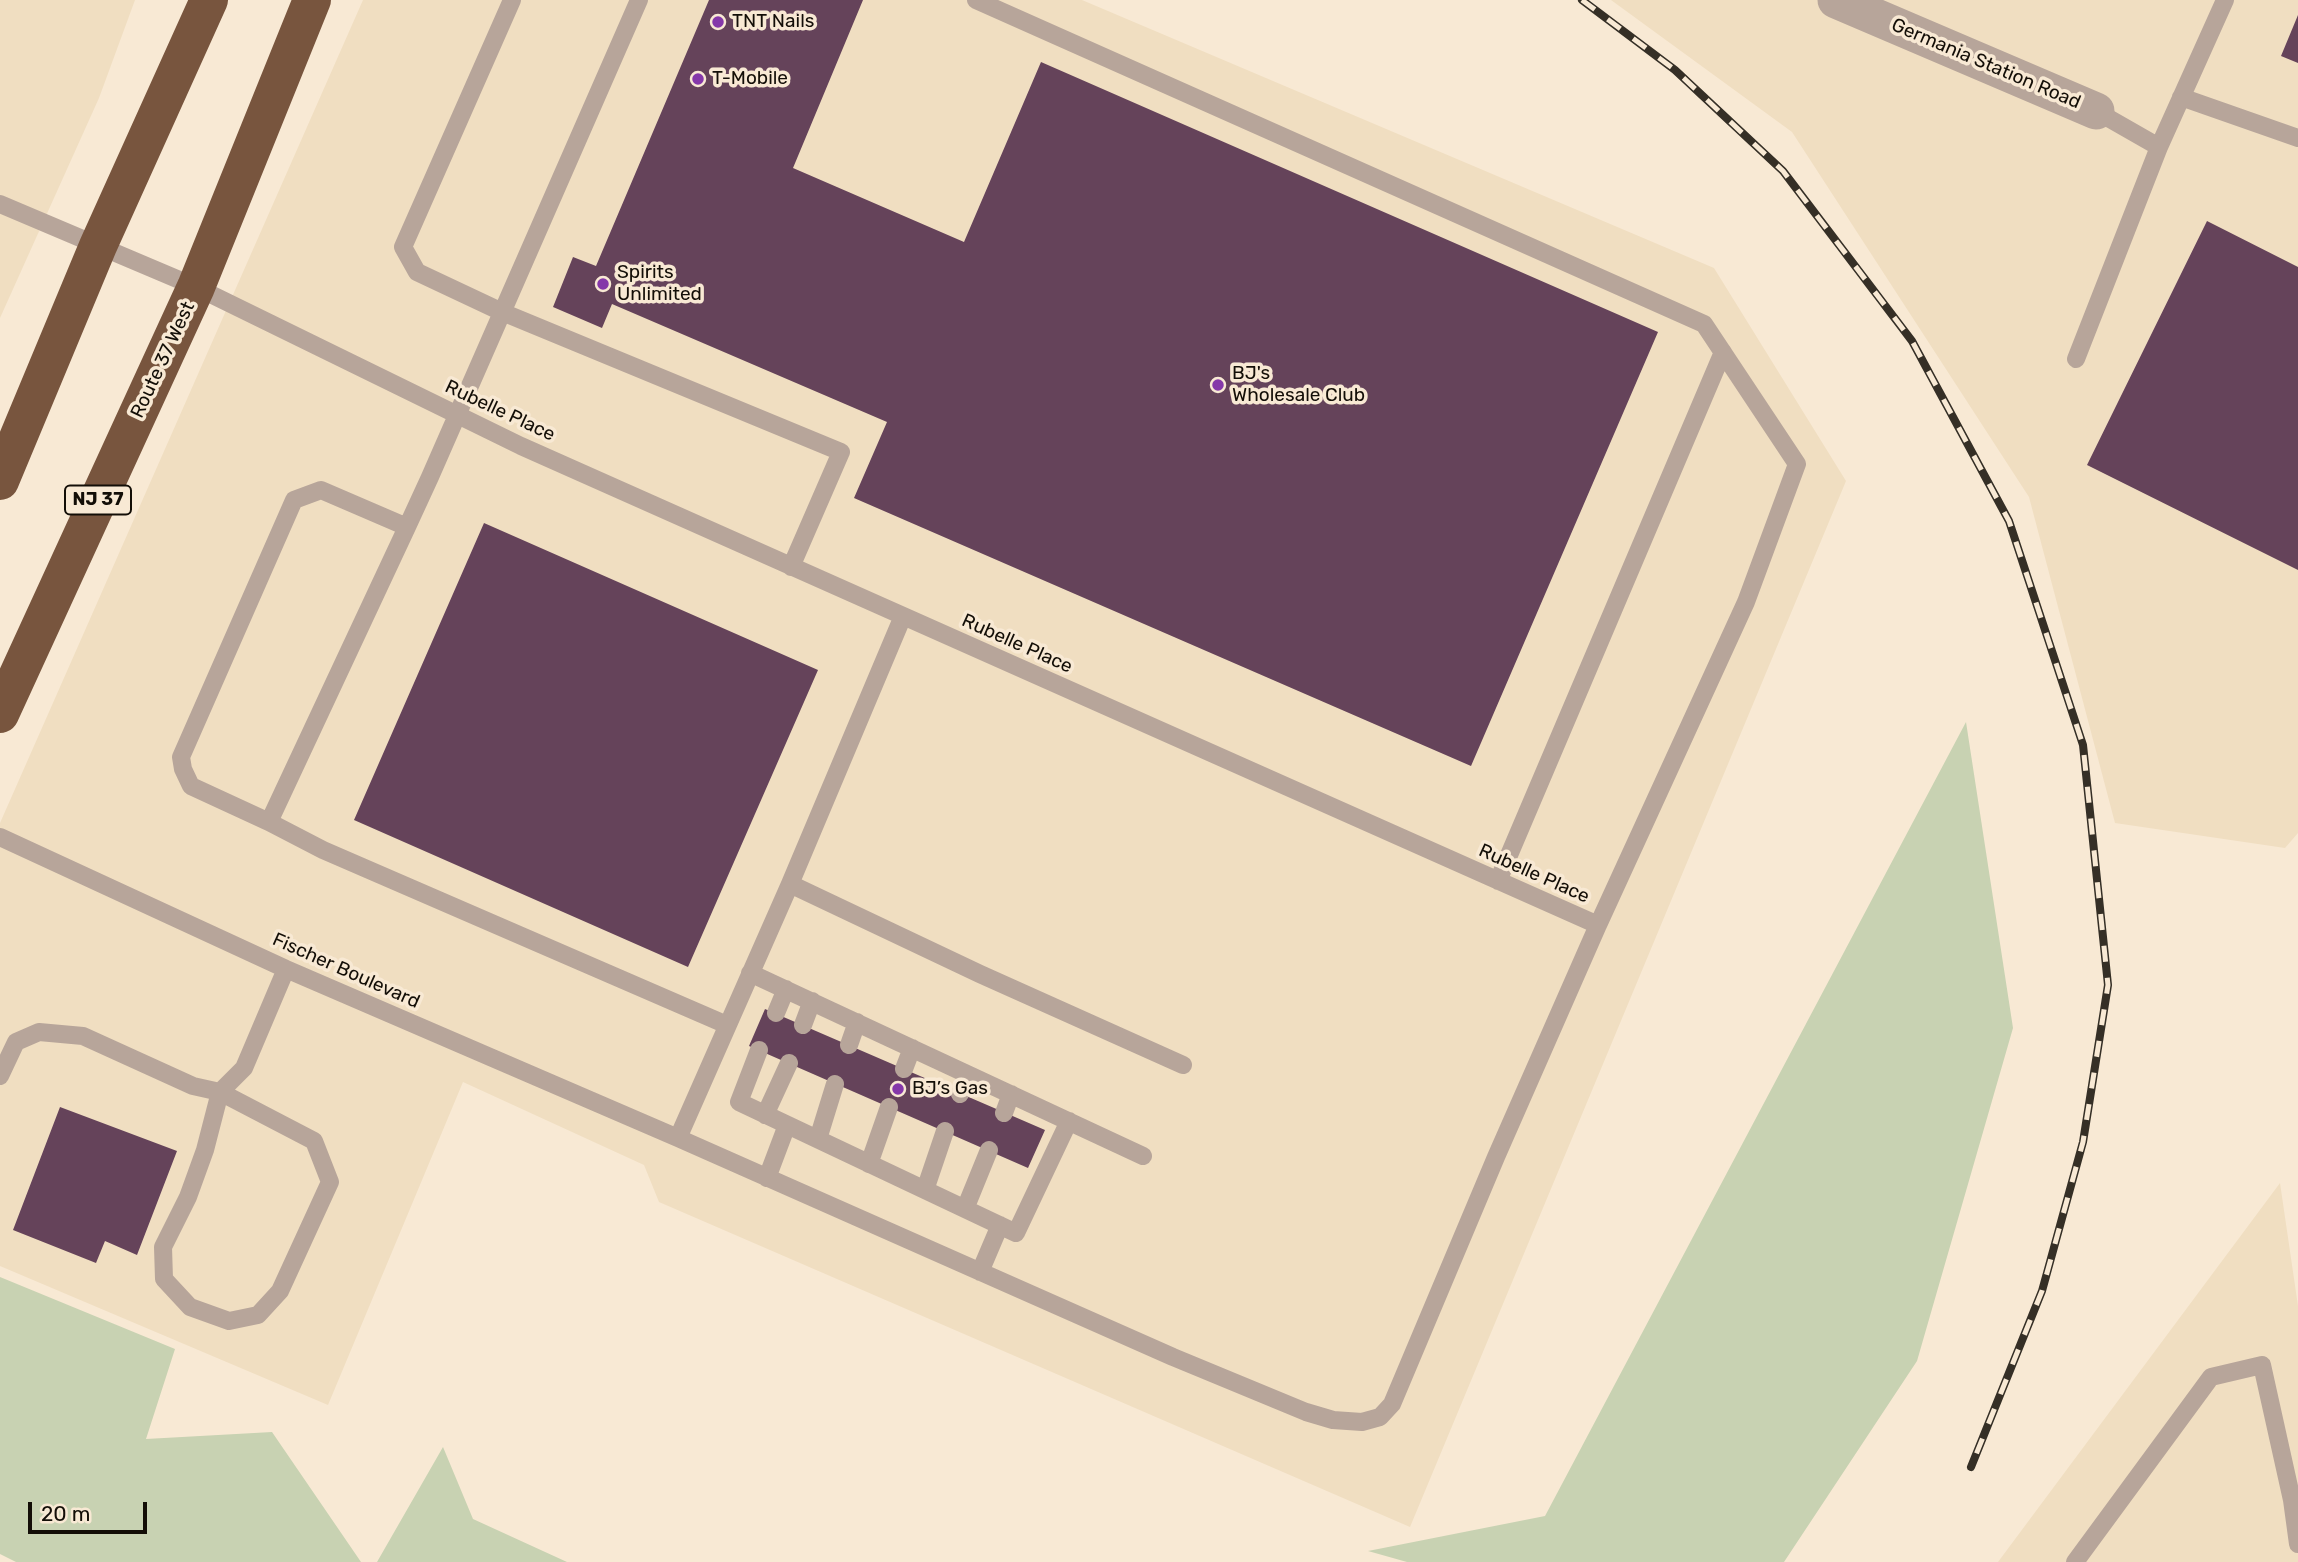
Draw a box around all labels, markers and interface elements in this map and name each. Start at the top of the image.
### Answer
place label: TNT Nails [732,11,814,33]
marker: TNT Nails [710,14,726,30]
street label: Germania Station Road [1888,14,2084,114]
place label: T-Mobile [712,68,788,90]
marker: T-Mobile [690,71,706,87]
place label: Spirits Unlimited [617,262,702,306]
marker: Spirits Unlimited [595,276,611,292]
street label: Route 37 West [126,298,200,422]
place label: BJ's Wholesale Club [1232,363,1365,407]
street label: Rubelle Place [441,376,559,446]
marker: BJ's Wholesale Club [1210,377,1226,393]
road number: NJ 37 [65,486,131,514]
street label: Rubelle Place [958,609,1076,679]
street label: Rubelle Place [1475,839,1593,909]
street label: Fischer Boulevard [269,928,423,1014]
place label: BJ’s Gas [912,1078,988,1100]
marker: BJ’s Gas [890,1081,906,1097]
scale bar [32,1488,150,1532]
text: 20 m [41,1501,90,1526]

